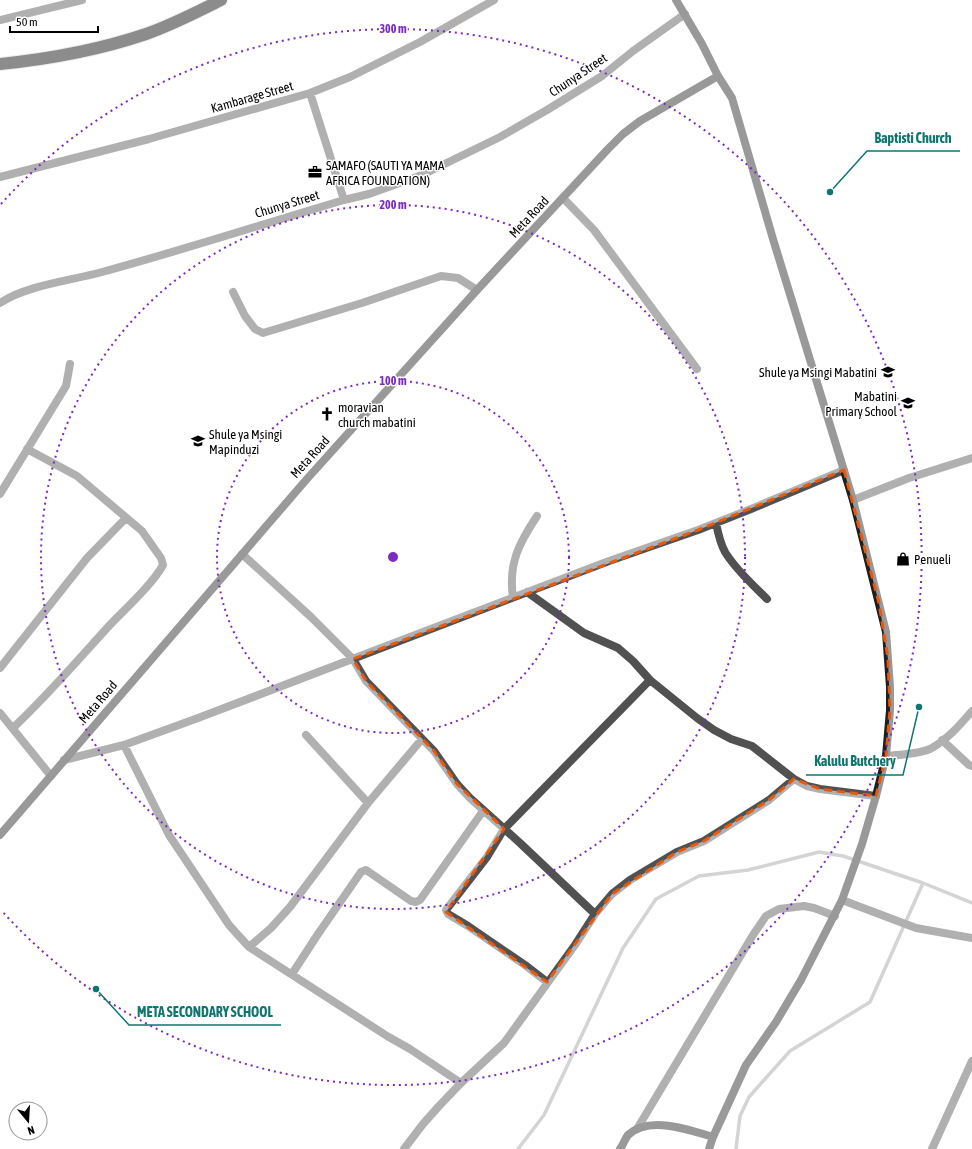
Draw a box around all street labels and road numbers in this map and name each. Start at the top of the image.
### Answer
street label: Chunya Street [546,50,610,100]
street label: Kambarage Street [209,78,295,116]
street label: Chunya Street [253,187,321,221]
street label: Meta Road [506,193,552,241]
street label: Meta Road [287,433,333,481]
street label: Meta Road [76,678,120,726]

